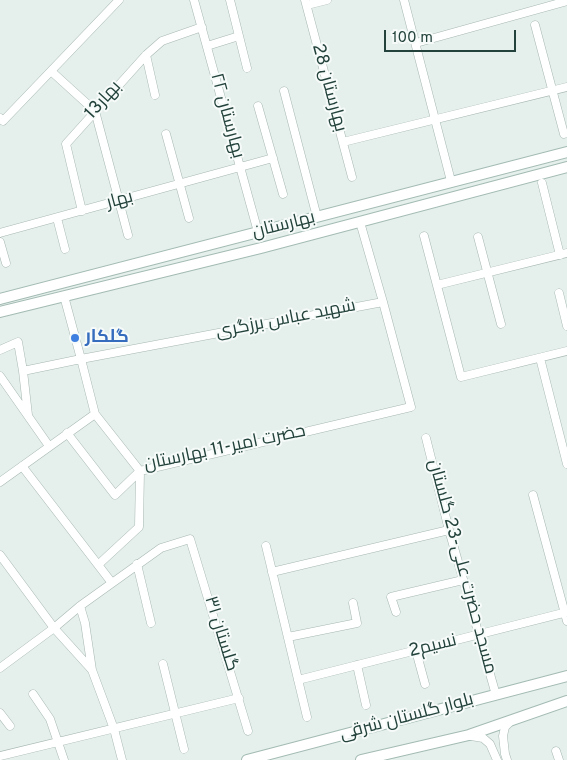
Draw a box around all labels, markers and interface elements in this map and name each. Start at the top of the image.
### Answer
scale bar [387,20,520,52]
text: 100 m [392,29,433,48]
street label: بهارستان 28 [306,42,350,134]
street label: بهارستان ۲۲ [204,71,248,161]
street label: بهار13 [81,77,127,125]
street label: بهار [104,187,136,215]
street label: بهارستان [250,208,318,244]
street label: شهید عباس برزگری [214,296,358,344]
place label: گلکار [85,327,129,349]
marker: گلکار [69,332,81,344]
street label: حضرت امیر-11 بهارستان [142,421,308,477]
street label: مسجد حضرت علی-23 گلستان [422,457,500,677]
street label: گلستان ۳۱ [198,594,242,674]
street label: نسیم2 [407,631,459,663]
street label: بلوار گلستان شرقی [338,690,476,746]

